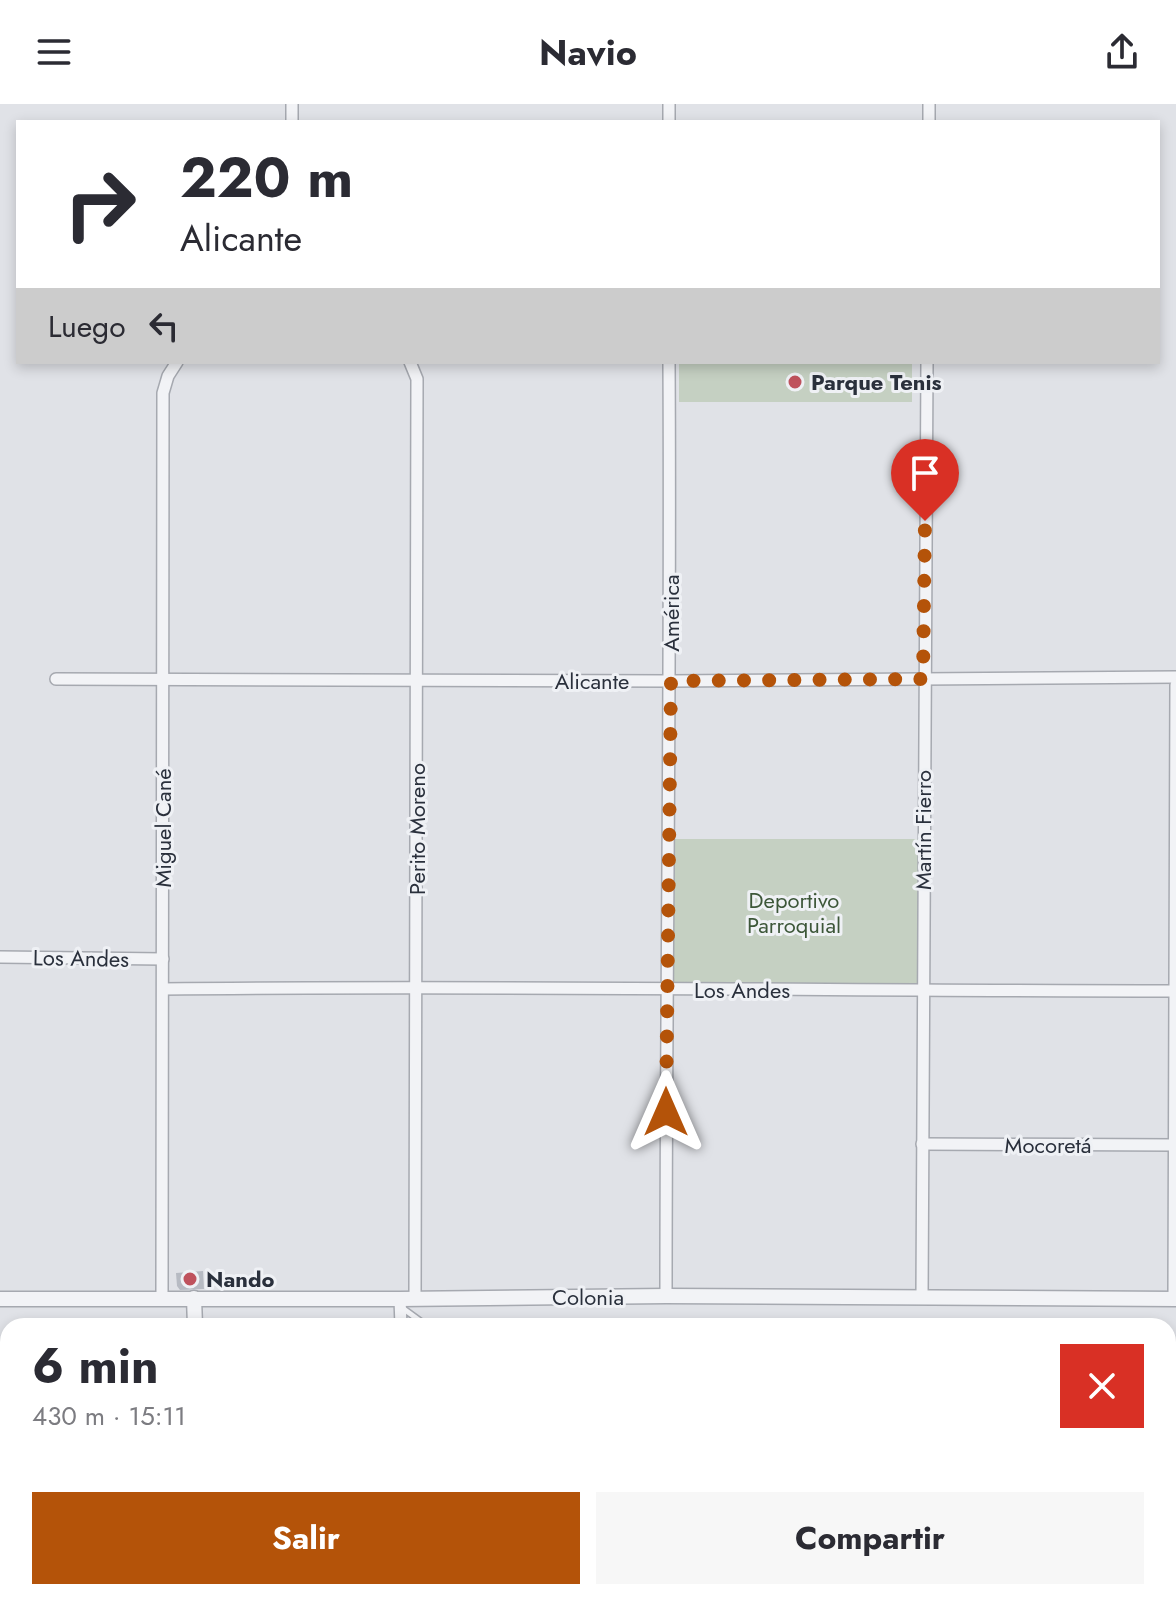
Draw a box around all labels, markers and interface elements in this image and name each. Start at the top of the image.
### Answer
text: Navio [539,26,637,78]
icon: menu [32,30,76,74]
icon: share [1100,30,1144,74]
text: 220 m [180,137,353,218]
icon: right [48,152,152,256]
text: Alicante [180,212,302,264]
icon: left [142,304,186,348]
text: Luego [48,305,126,348]
place label: Parque Tenis [811,366,942,398]
marker: Parque Tenis [786,373,804,391]
pin [891,439,959,521]
icon: arrive [903,451,947,495]
street label: América [655,574,687,652]
street label: Alicante [555,665,629,697]
street label: Perito Moreno [401,763,433,895]
street label: Miguel Cané [147,768,179,888]
street label: Martín Fierro [907,770,939,890]
park label: Deportivo Parroquial [747,884,841,941]
street label: Los Andes [33,941,129,975]
street label: Los Andes [694,974,790,1006]
position arrow [624,1070,708,1154]
street label: Mocoretá [1005,1129,1091,1161]
place label: Nando [206,1263,275,1295]
marker: Nando [181,1270,199,1288]
street label: Colonia [552,1281,624,1313]
text: 6 min [32,1332,159,1401]
button: close [1060,1344,1144,1428]
text: 430 m · 15:11 [32,1397,186,1435]
button: Salir [32,1492,580,1584]
button: Compartir [596,1492,1144,1584]

